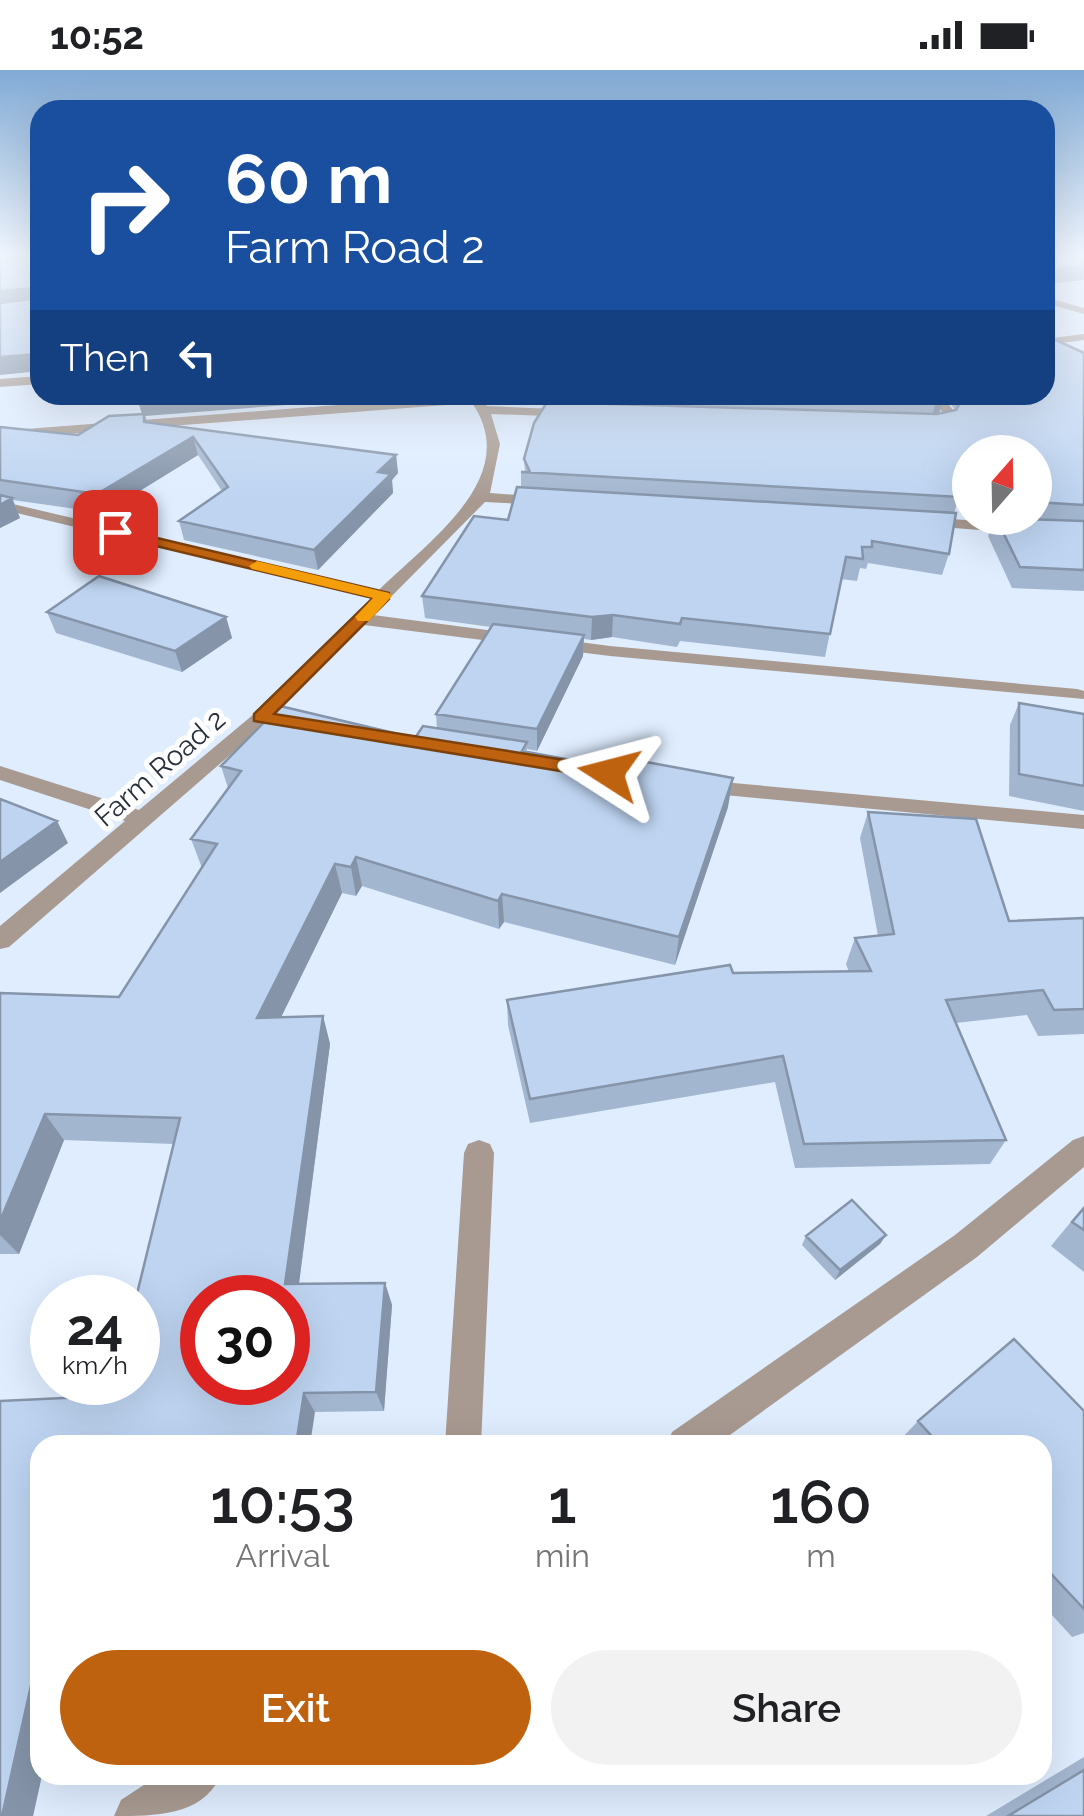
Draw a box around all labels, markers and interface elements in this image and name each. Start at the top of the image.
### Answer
text: 10:52 [50,13,144,58]
text: 60 m [225,137,392,219]
icon: right [60,140,190,270]
text: Farm Road 2 [225,221,485,274]
icon: left [170,330,225,385]
text: Then [60,335,150,380]
north arrow [952,435,1052,535]
map controls [952,435,1052,535]
pin [73,490,158,575]
icon: arrive [88,505,143,560]
street label: Farm Road 2 [88,703,232,833]
position arrow [557,721,661,825]
speed limit sign: 30 [180,1275,310,1405]
text: 24 [67,1298,123,1357]
text: km/h [62,1350,128,1380]
text: 10:53 [210,1467,355,1537]
text: 1 [548,1467,577,1537]
text: 160 [770,1467,872,1537]
text: Arrival [236,1537,329,1574]
text: min [535,1537,590,1574]
text: m [806,1537,836,1574]
button: Exit [60,1650,531,1765]
button: Share [551,1650,1022,1765]

